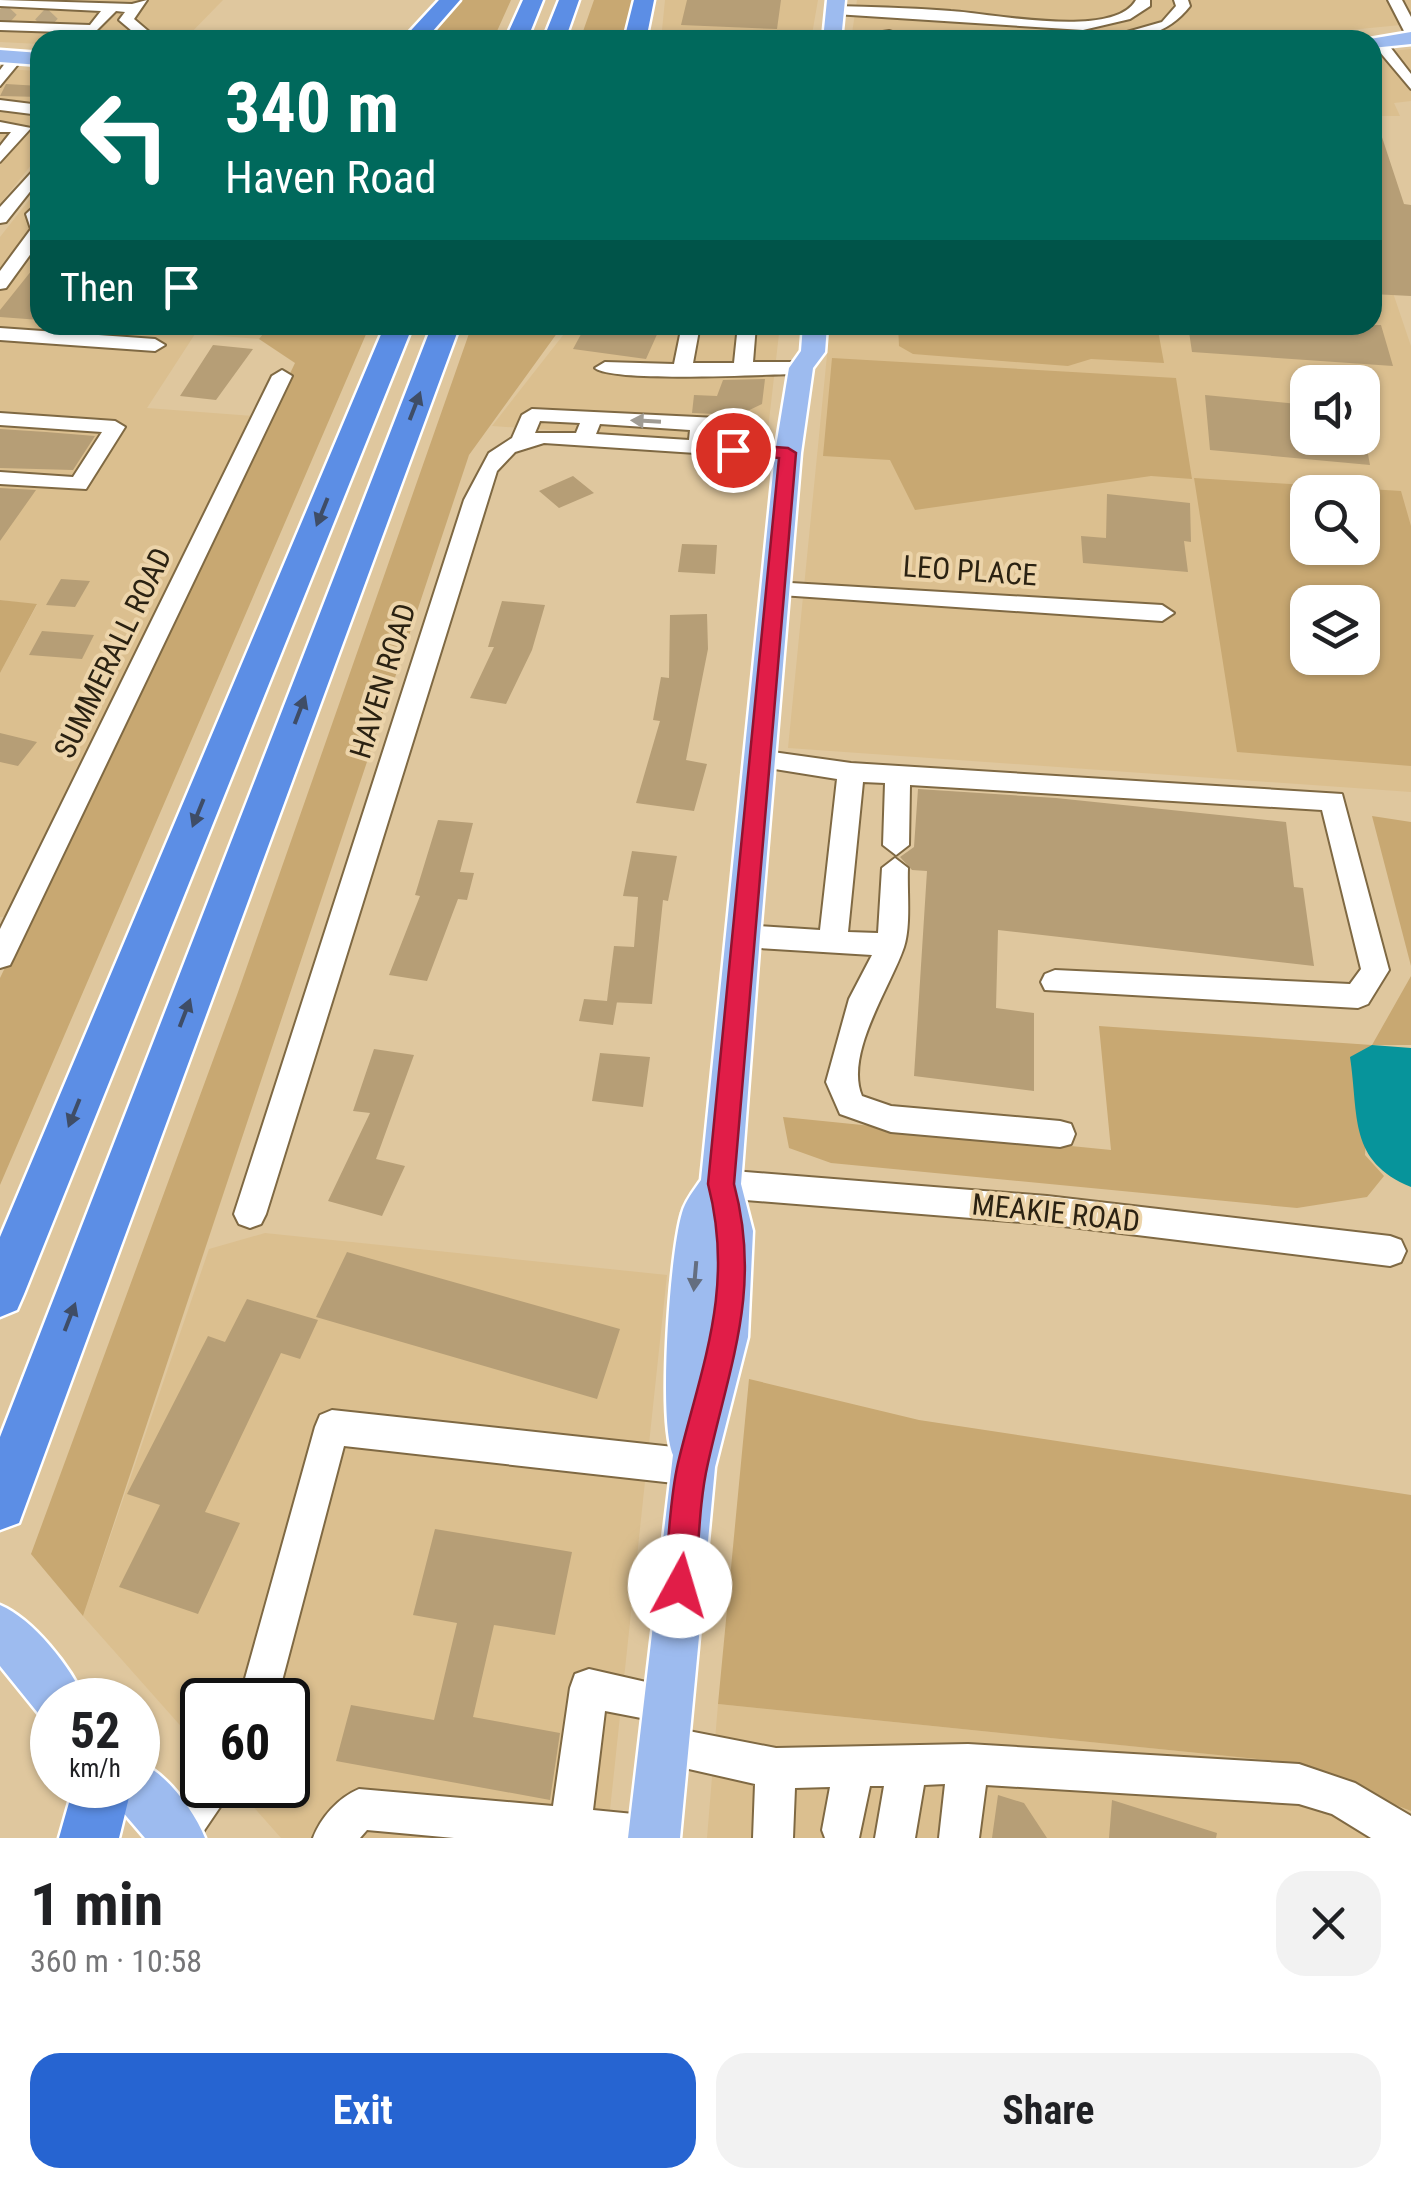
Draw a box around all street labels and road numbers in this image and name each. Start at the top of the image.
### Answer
street label: SUMMERALL ROAD [47,542,179,764]
street label: LEO PLACE [902,548,1038,593]
street label: HAVEN ROAD [342,599,423,763]
street label: MEAKIE ROAD [970,1186,1142,1239]

